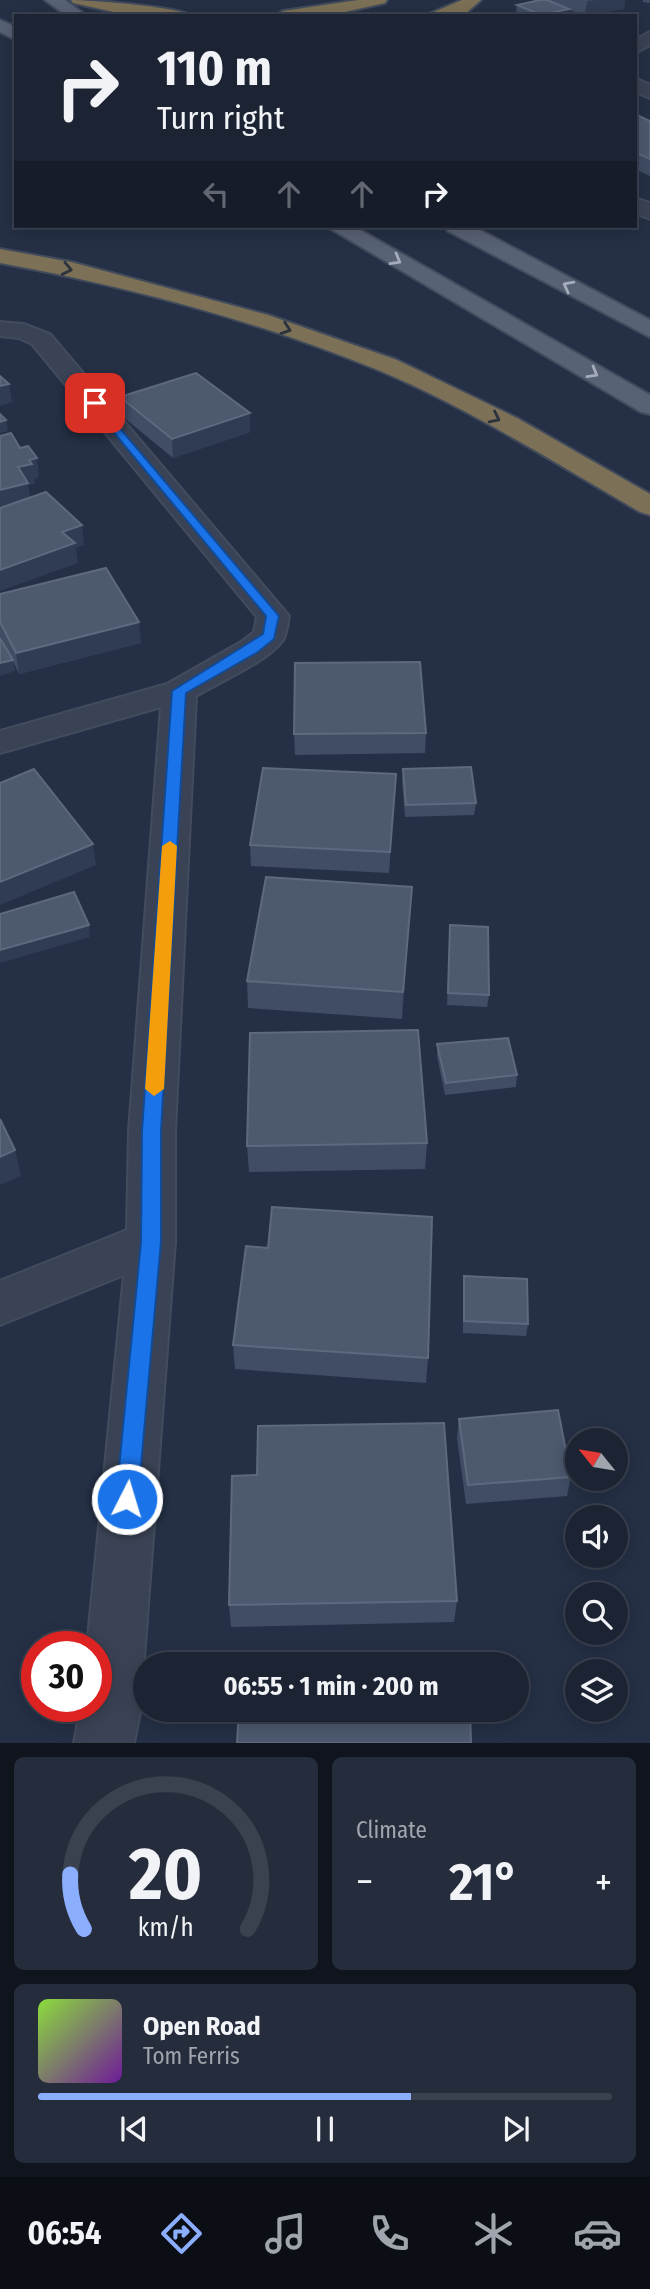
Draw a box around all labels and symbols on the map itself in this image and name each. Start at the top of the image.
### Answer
one-way arrow [389,252,402,265]
one-way arrow [61,260,73,275]
one-way arrow [563,281,576,294]
one-way arrow [280,321,292,335]
one-way arrow [586,365,599,378]
pin [65,373,125,433]
one-way arrow [488,410,500,424]
north arrow [565,1428,628,1491]
position arrow [90,1462,164,1536]
speed limit sign: 30 [21,1631,112,1722]

